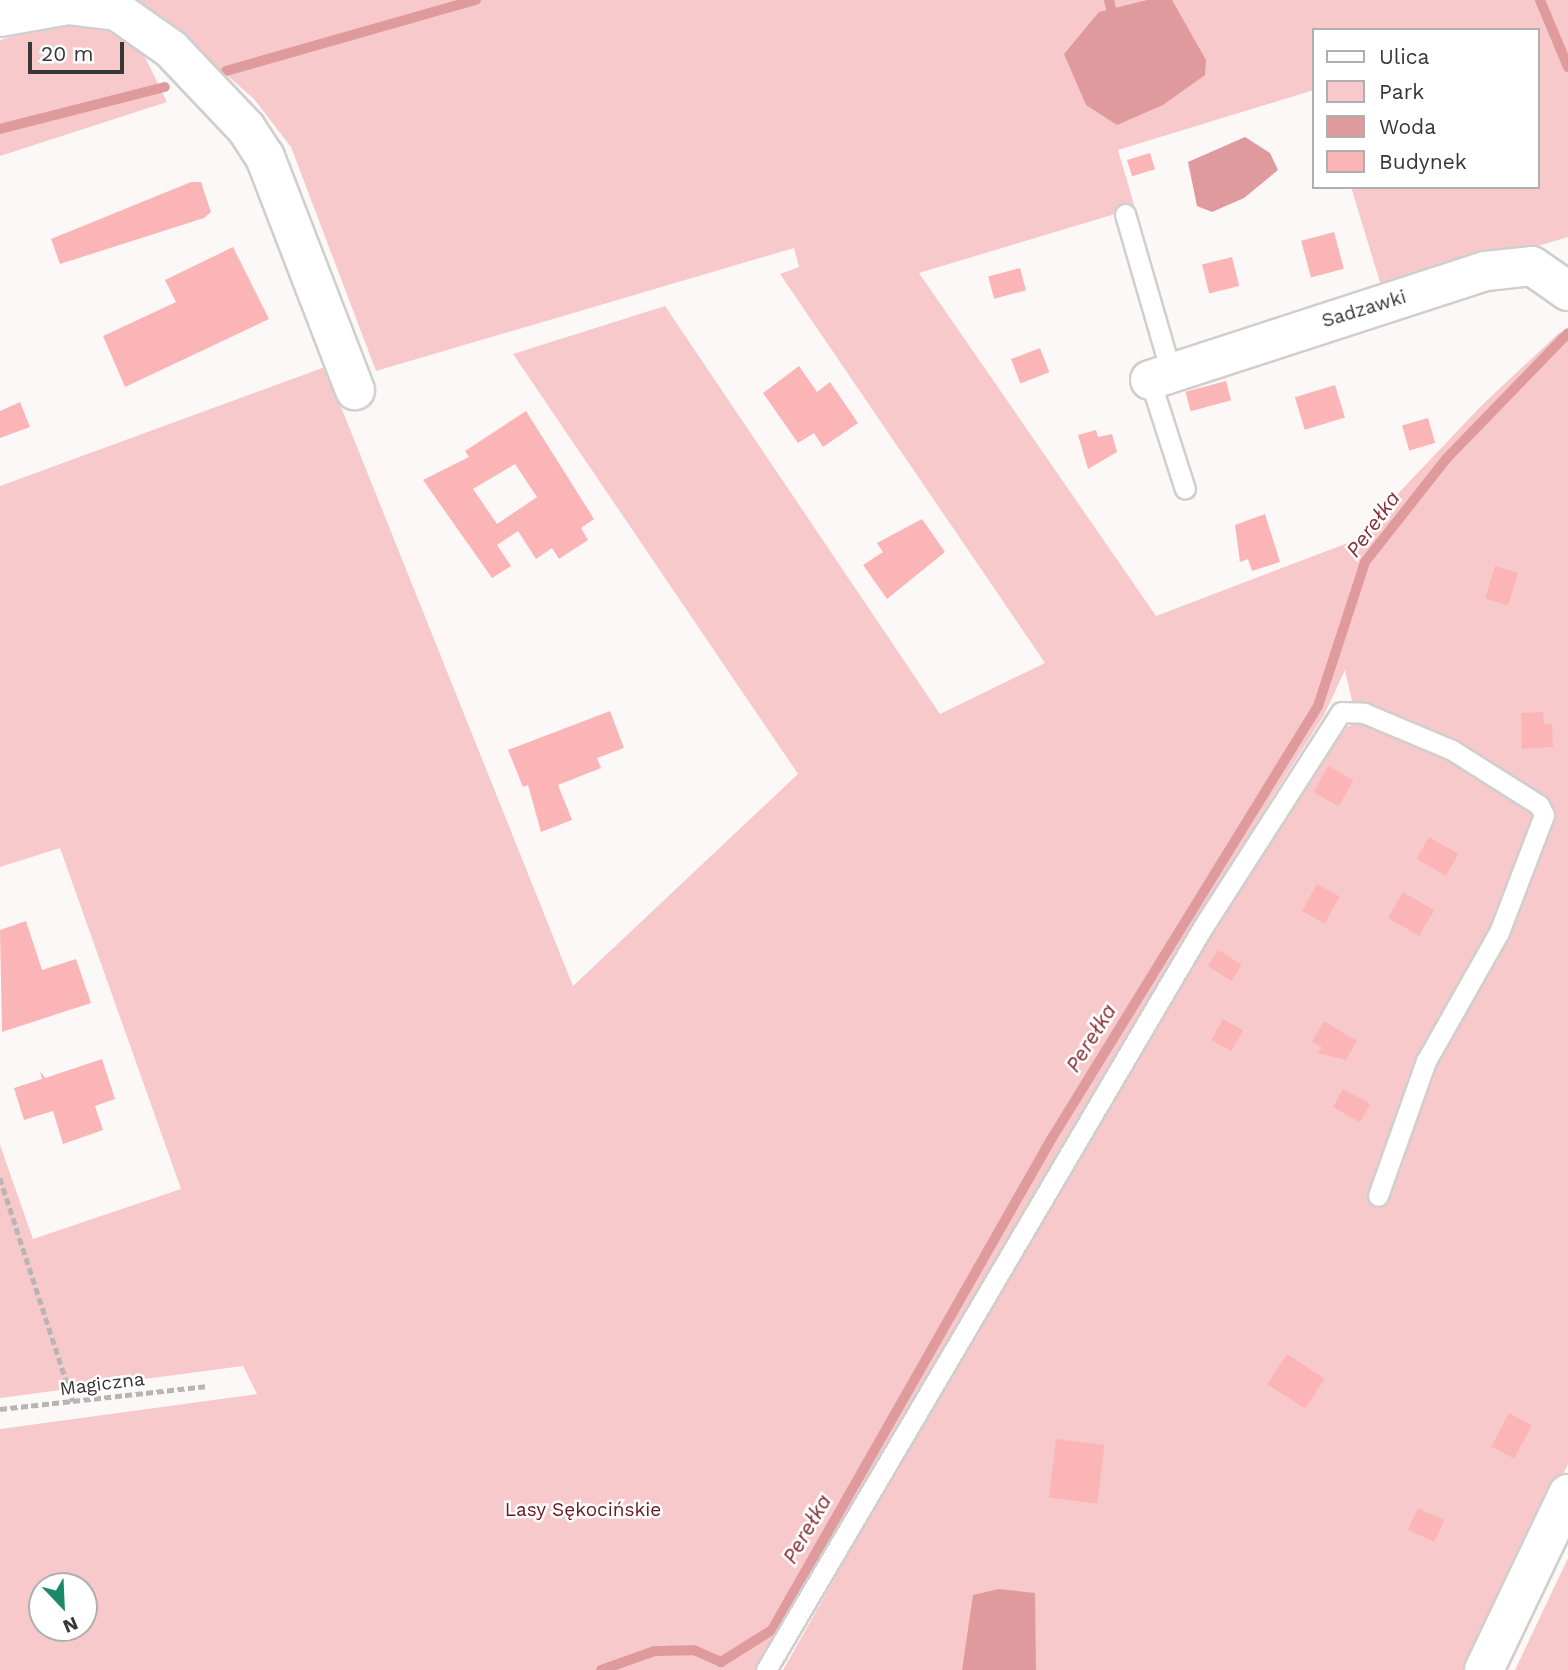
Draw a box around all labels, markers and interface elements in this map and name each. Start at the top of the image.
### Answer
scale bar [32,28,128,72]
legend [1312,28,1540,189]
text: 20 m [41,41,93,66]
text: Ulica [1379,44,1429,69]
text: Park [1379,79,1424,104]
text: Woda [1379,114,1436,139]
text: Budynek [1379,149,1467,174]
street label: Sadzawki [1319,285,1409,333]
water label: Perełka [1341,486,1405,562]
water label: Perełka [1060,999,1122,1077]
street label: Magiczna [58,1367,146,1401]
water label: Perełka [777,1490,837,1568]
park label: Lasy Sękocińskie [504,1499,662,1521]
north arrow [28,1572,98,1642]
text: N [60,1612,82,1638]

